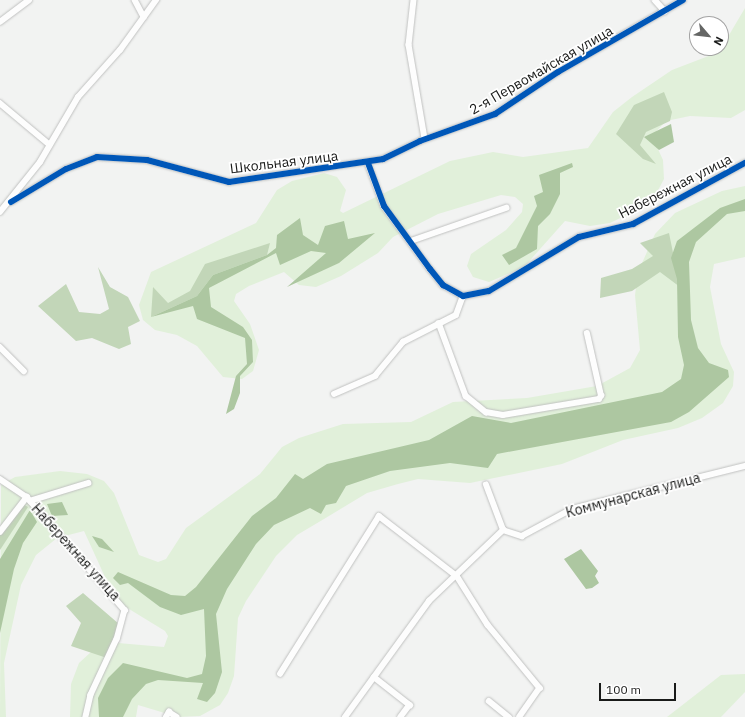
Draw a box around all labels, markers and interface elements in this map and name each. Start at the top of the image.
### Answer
north arrow [689,16,729,56]
street label: 2-я Первомайская улица [466,22,616,118]
text: N [711,34,727,48]
street label: Школьная улица [229,147,339,177]
street label: Набережная улица [616,150,734,222]
street label: Коммунарская улица [564,469,702,521]
street label: Набережная улица [28,500,124,604]
scale bar [601,675,678,701]
text: 100 m [606,682,641,697]

